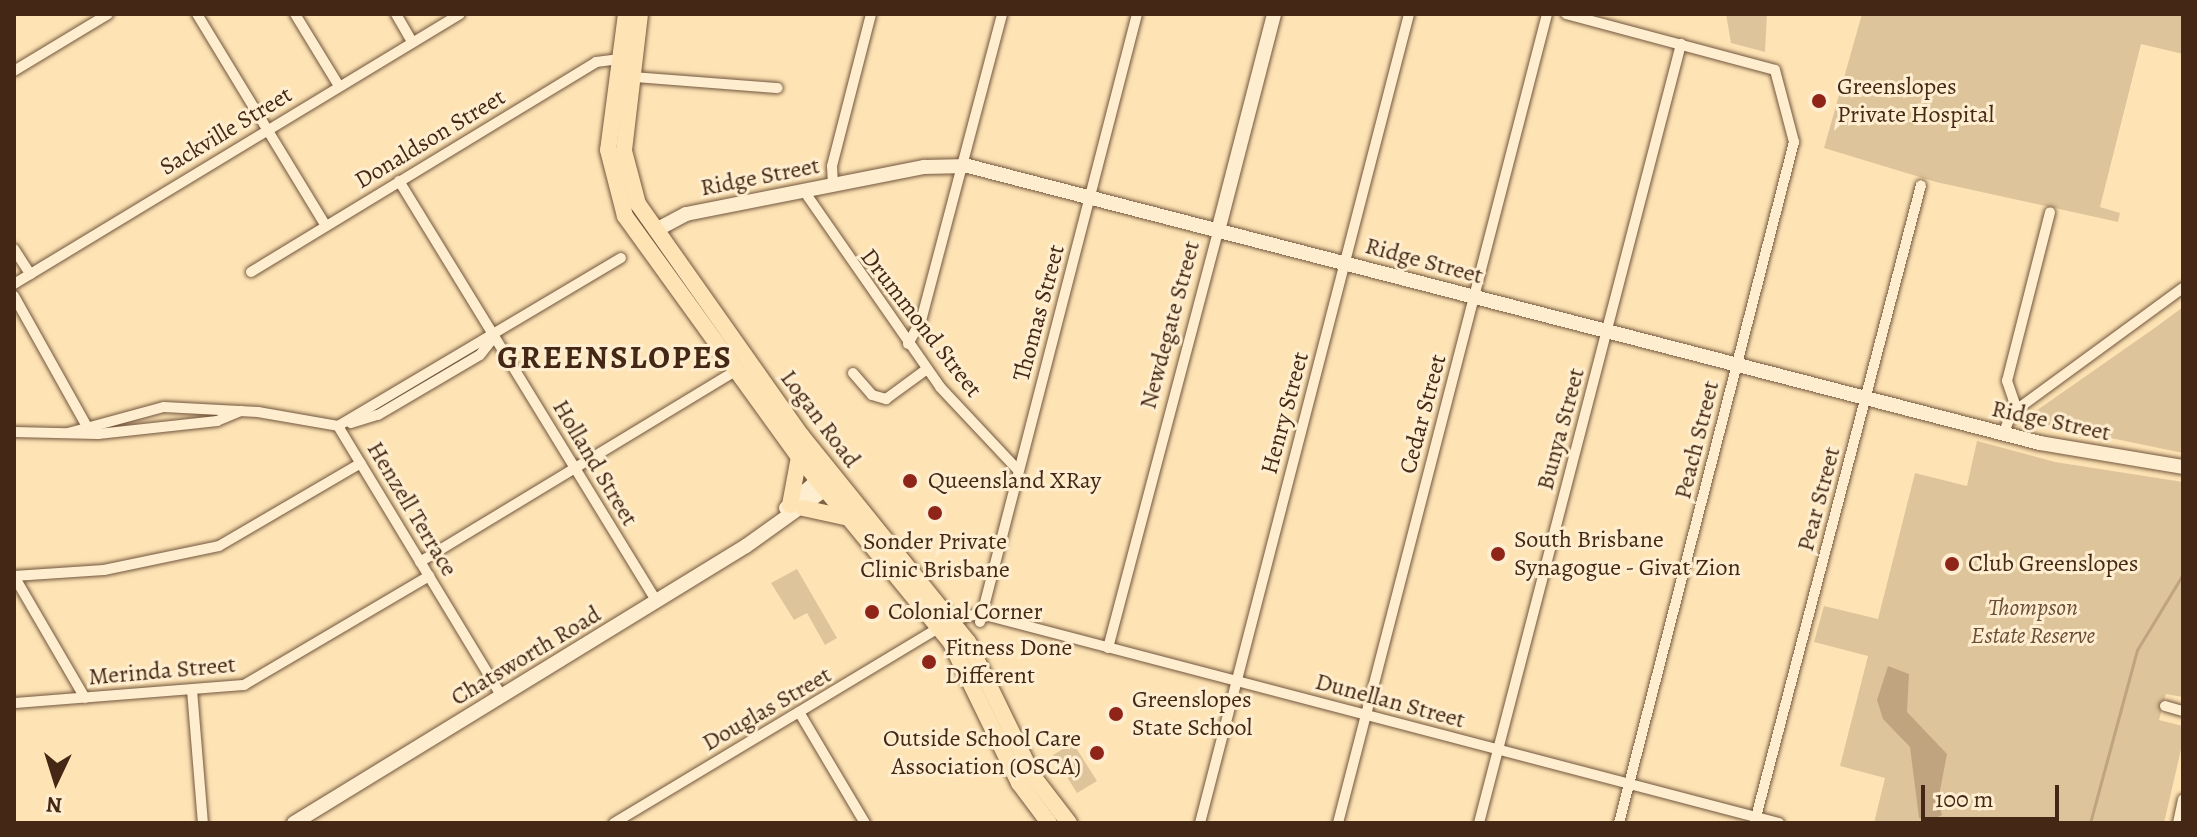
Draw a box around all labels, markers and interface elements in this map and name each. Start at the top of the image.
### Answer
place label: Greenslopes Private Hospital [1837,73,1994,129]
street label: Sackville Street [155,80,297,182]
street label: Donaldson Street [350,83,510,195]
marker: Greenslopes Private Hospital [1808,90,1830,112]
street label: Ridge Street [698,151,822,203]
street label: Ridge Street [1362,231,1486,291]
street label: Newdegate Street [1134,238,1206,412]
street label: Thomas Street [1007,242,1071,384]
street label: Drummond Street [854,243,988,403]
district label: GREENSLOPES [497,338,733,376]
street label: Henry Street [1255,349,1315,477]
street label: Cedar Street [1393,351,1453,477]
street label: Logan Road [774,364,866,474]
street label: Bunya Street [1531,365,1591,493]
street label: Peach Street [1668,378,1726,502]
street label: Ridge Street [1989,394,2113,448]
street label: Holland Street [546,395,644,531]
street label: Henzell Terrace [360,436,464,582]
street label: Pear Street [1791,444,1847,554]
place label: Queensland XRay [928,467,1101,495]
marker: Queensland XRay [899,470,921,492]
marker: Sonder Private Clinic Brisbane [924,502,946,524]
place label: South Brisbane Synagogue - Givat Zion [1514,526,1742,582]
place label: Sonder Private Clinic Brisbane [860,528,1010,584]
marker: South Brisbane Synagogue - Givat Zion [1489,545,1507,563]
place label: Club Greenslopes [1968,550,2138,578]
marker: Club Greenslopes [1943,555,1961,573]
park label: Thompson Estate Reserve [1971,594,2095,650]
place label: Colonial Corner [888,598,1043,626]
street label: Chatsworth Road [446,600,606,712]
marker: Colonial Corner [863,603,881,621]
place label: Fitness Done Different [945,634,1072,690]
street label: Merinda Street [87,650,237,692]
marker: Fitness Done Different [920,653,938,671]
street label: Douglas Street [697,660,837,758]
street label: Dunellan Street [1312,667,1468,735]
place label: Greenslopes State School [1132,686,1252,742]
marker: Greenslopes State School [1107,705,1125,723]
place label: Outside School Care Association (OSCA) [883,725,1081,781]
north arrow [16,741,96,821]
marker: Outside School Care Association (OSCA) [1088,744,1106,762]
scale bar [1925,769,2063,819]
text: 100 m [1935,783,1994,815]
text: N [45,789,63,820]

